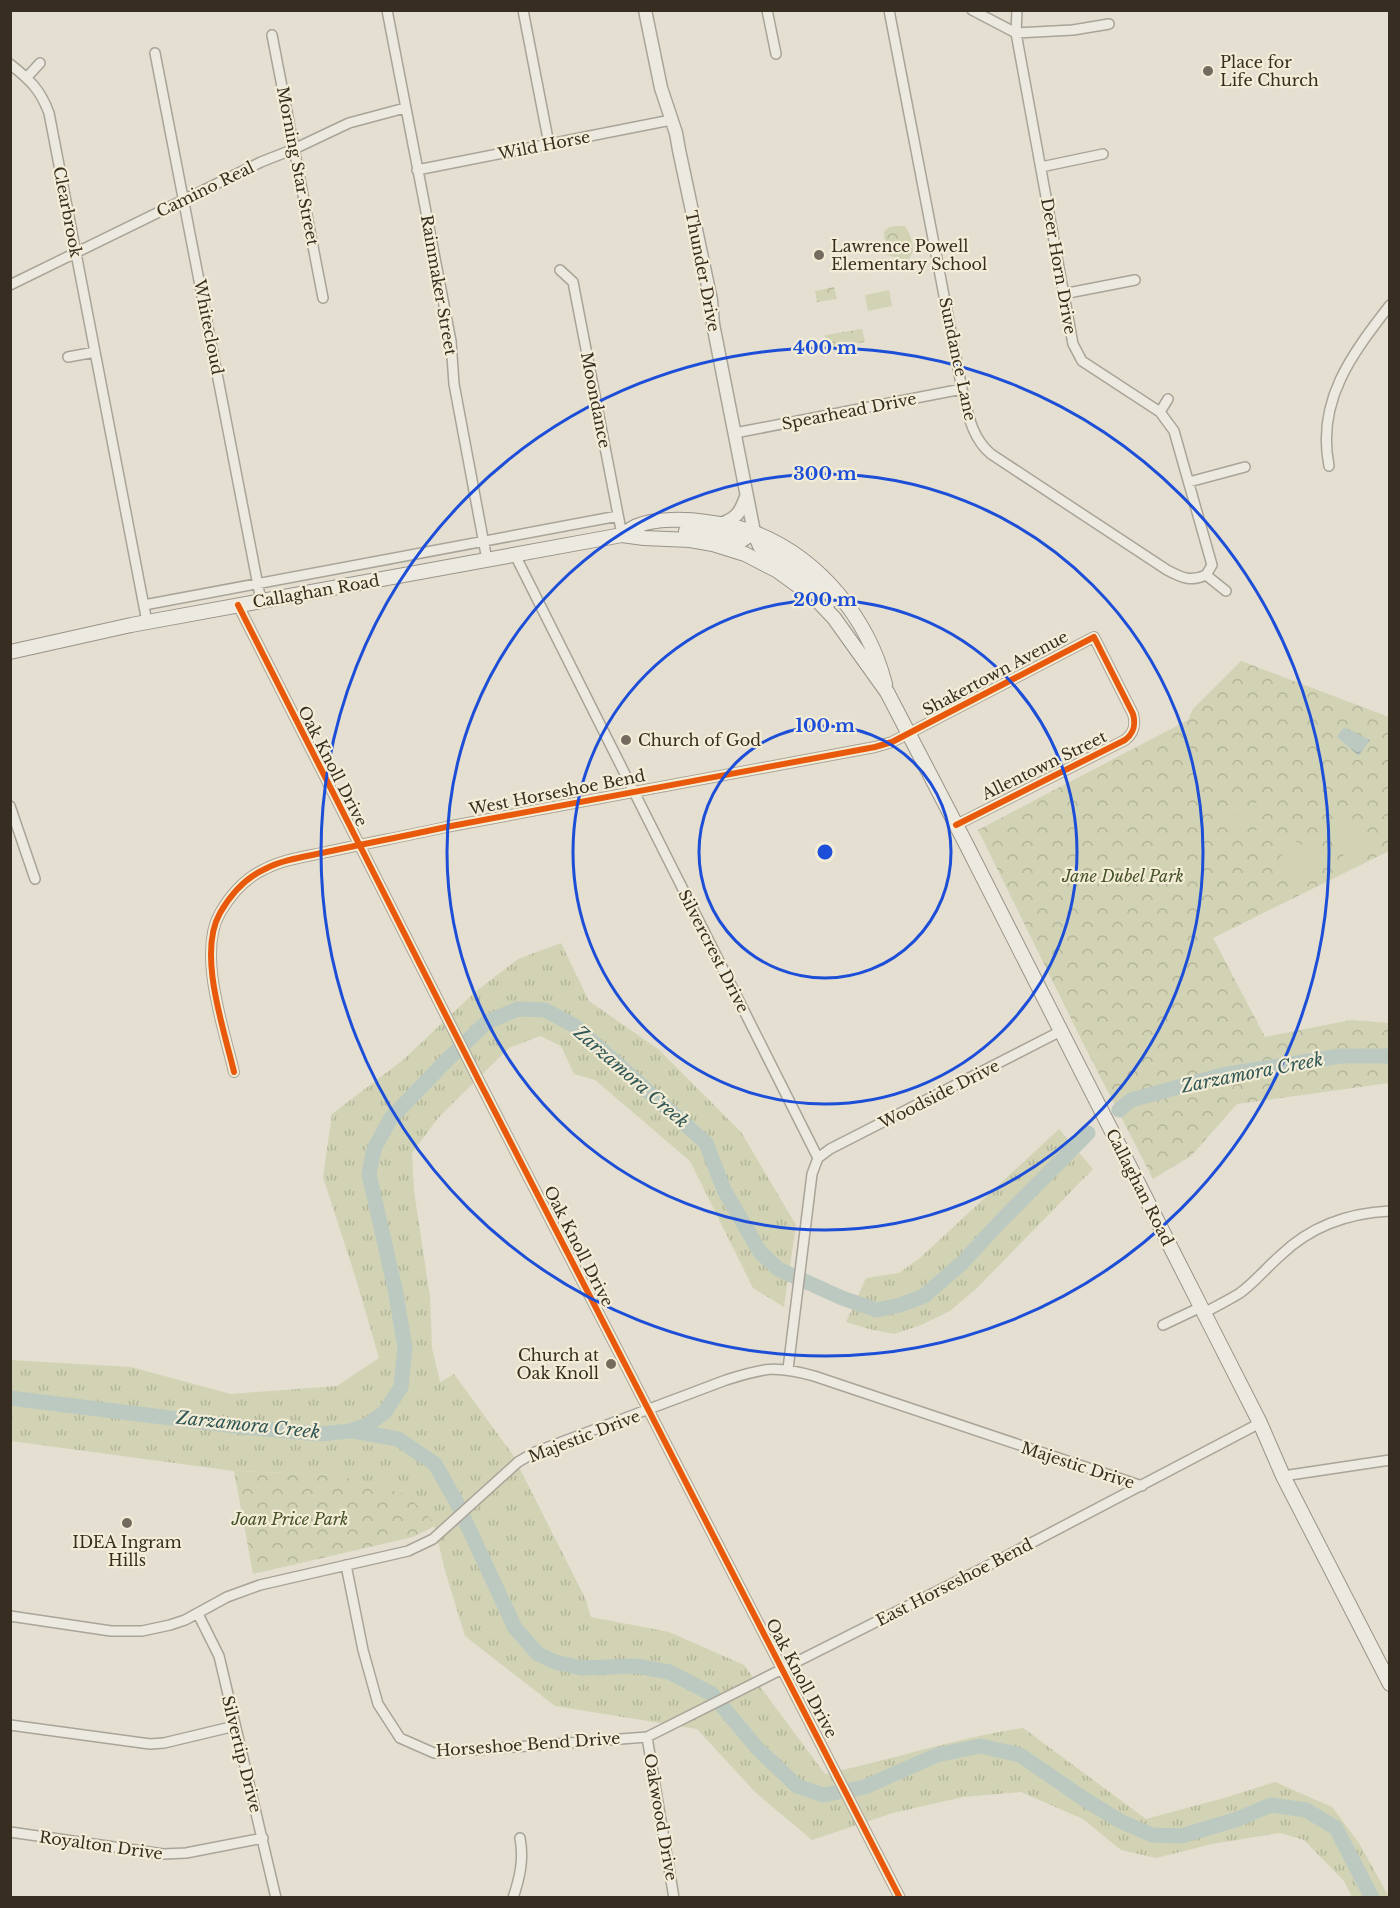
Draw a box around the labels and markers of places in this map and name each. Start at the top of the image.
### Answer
place label: Place for Life Church [1220,52,1319,90]
marker: Place for Life Church [1201,64,1215,78]
place label: Lawrence Powell Elementary School [831,236,987,274]
marker: Lawrence Powell Elementary School [812,248,826,262]
place label: Church of God [638,730,761,750]
marker: Church of God [619,733,633,747]
centre of rings [815,842,835,862]
place label: Church at Oak Knoll [517,1345,599,1383]
marker: Church at Oak Knoll [604,1357,618,1371]
marker: IDEA Ingram Hills [120,1516,134,1530]
place label: IDEA Ingram Hills [72,1532,182,1570]

